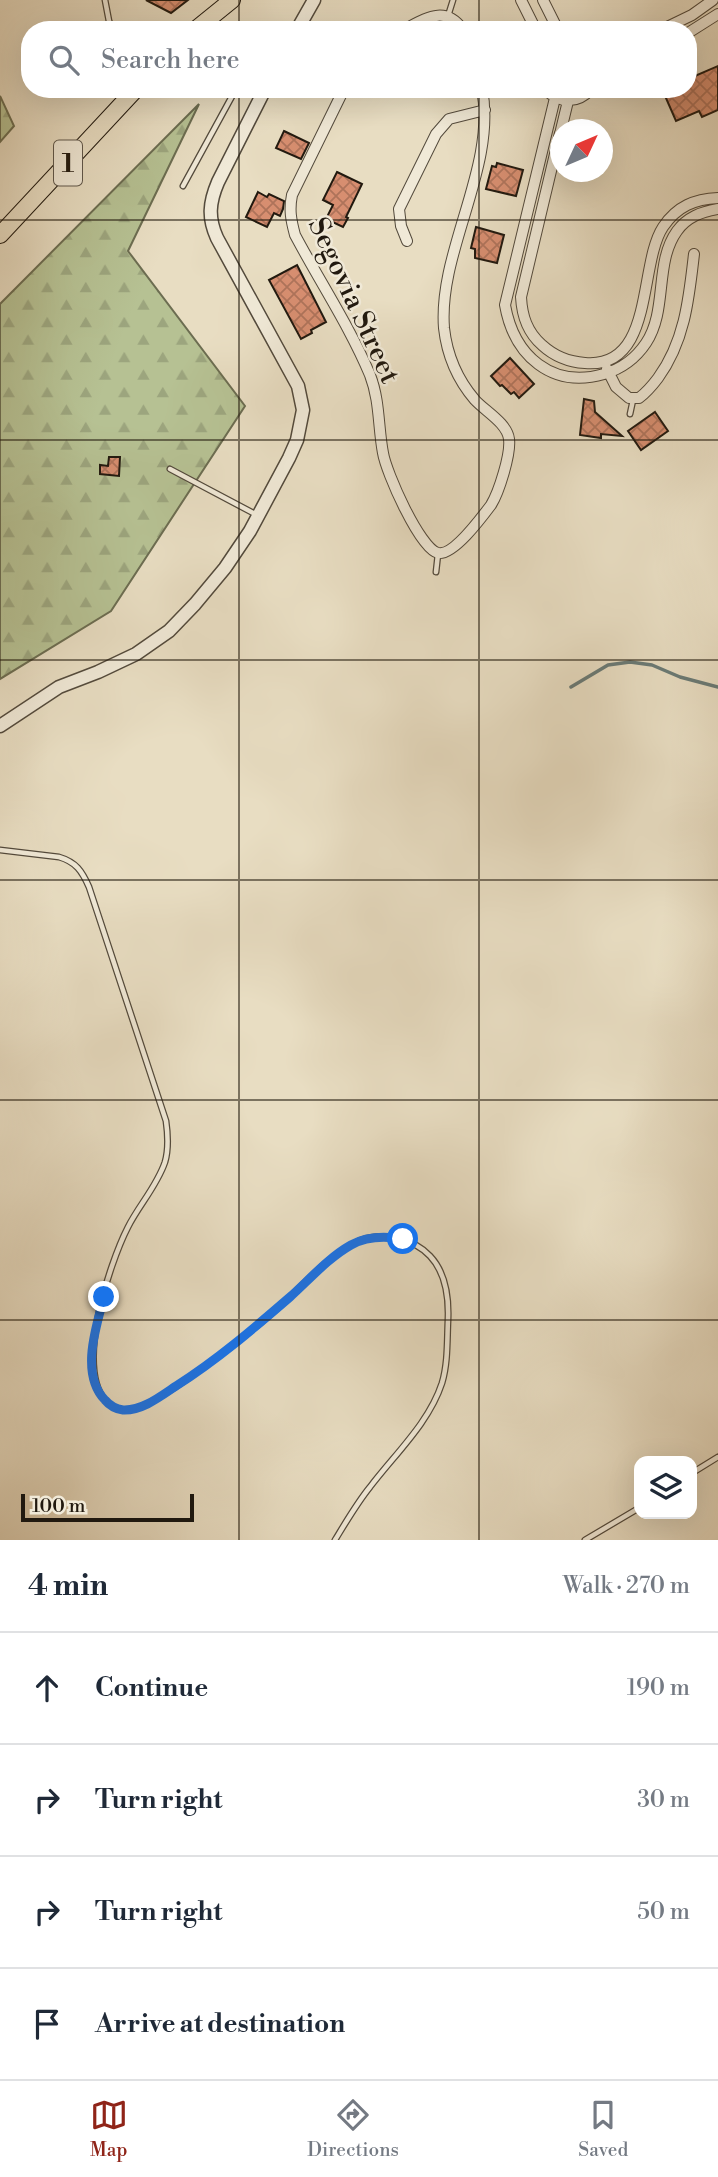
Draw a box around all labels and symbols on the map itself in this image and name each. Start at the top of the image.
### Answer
north arrow [550,119,613,182]
road number: 1 [54,140,82,186]
street label: Segovia Street [300,212,407,389]
route start [387,1223,418,1254]
route end [88,1281,119,1312]
scale bar [21,1491,194,1523]

